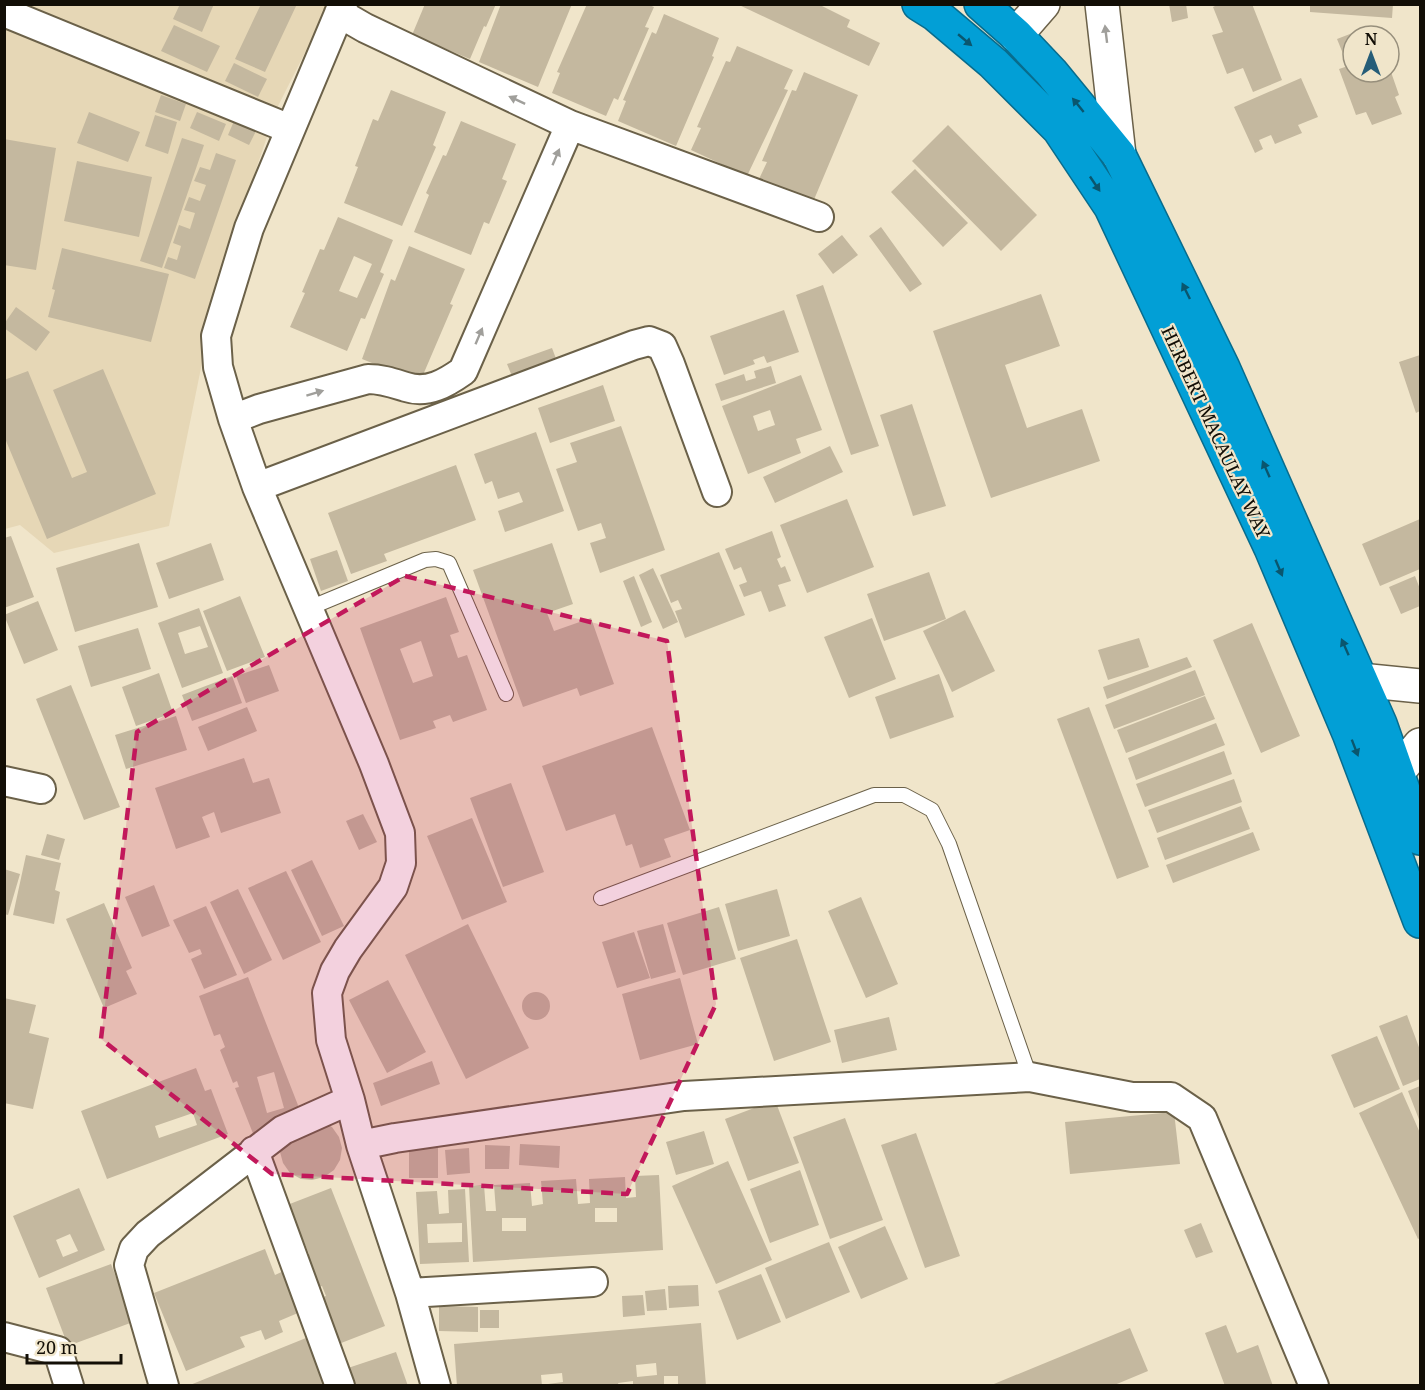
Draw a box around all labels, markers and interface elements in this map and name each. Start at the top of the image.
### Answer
north arrow [1341,24,1401,84]
one-way arrow [1101,25,1110,44]
text: N [1365,28,1378,50]
one-way arrow [957,33,972,46]
one-way arrow [508,95,525,104]
one-way arrow [1072,97,1085,113]
one-way arrow [551,147,561,165]
one-way arrow [1090,175,1101,192]
one-way arrow [1181,283,1190,300]
street label: HERBERT MACAULAY WAY [1156,322,1276,543]
one-way arrow [475,327,484,345]
one-way arrow [306,388,324,397]
one-way arrow [1261,459,1271,477]
one-way arrow [1274,559,1284,577]
one-way arrow [1341,638,1350,655]
one-way arrow [1350,739,1360,757]
scale bar [27,1327,122,1365]
text: 20 m [36,1335,78,1359]

